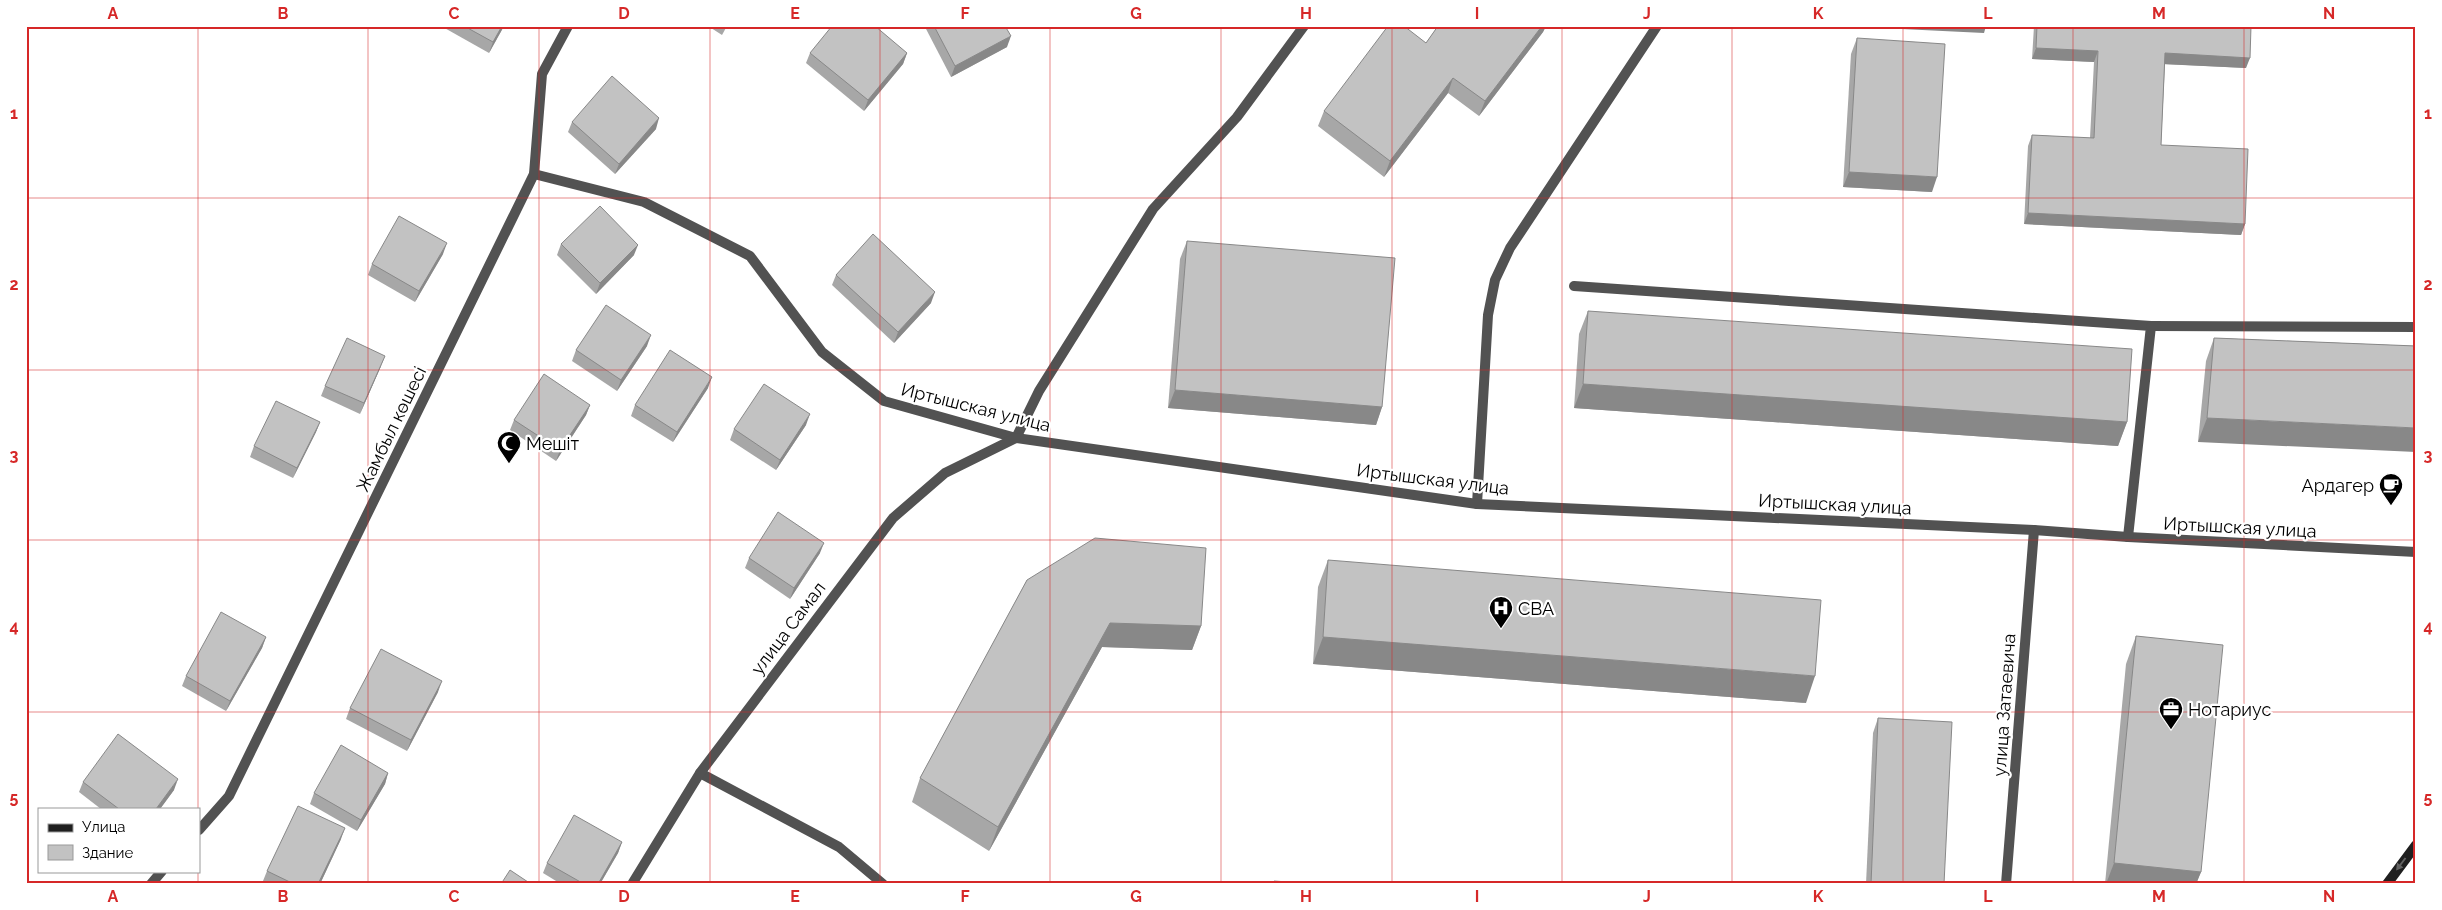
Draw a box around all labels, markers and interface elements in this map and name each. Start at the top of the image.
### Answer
text: A [108,4,119,23]
text: B [278,4,289,23]
text: C [449,4,460,23]
text: D [618,4,630,23]
text: E [790,4,800,23]
text: F [960,4,970,23]
text: G [1130,4,1142,23]
text: H [1300,4,1312,23]
text: I [1475,4,1479,23]
text: J [1643,4,1651,23]
text: K [1813,4,1824,23]
text: L [1983,4,1993,23]
text: M [2152,4,2166,23]
text: N [2323,4,2335,23]
text: 1 [10,104,18,123]
text: 1 [2424,104,2432,123]
text: 2 [9,275,19,294]
text: 2 [2423,275,2433,294]
street label: Жамбыл көшесі [352,363,430,495]
street label: Иртышская улица [899,378,1053,436]
mosque icon: Мешіт [496,430,522,464]
place label: Мешіт [526,433,579,454]
text: 3 [10,446,19,465]
text: 3 [2424,446,2433,465]
street label: Иртышская улица [1356,459,1510,499]
cafe icon: Ардагер [2378,472,2404,506]
place label: Ардагер [2302,475,2374,496]
street label: Иртышская улица [1758,490,1912,518]
street label: Иртышская улица [2163,513,2317,541]
street label: улица Самал [746,578,830,678]
hospital icon: СВА [1488,595,1514,629]
place label: СВА [1518,598,1554,619]
text: 4 [9,617,19,636]
text: 4 [2423,617,2433,636]
street label: улица Затаевича [1989,633,2019,777]
office icon: Нотариус [2158,696,2184,730]
place label: Нотариус [2188,699,2271,720]
text: 5 [10,788,19,807]
text: 5 [2424,788,2433,807]
legend [38,808,200,872]
text: Улица [82,818,126,836]
text: Здание [82,844,134,862]
one-way arrow [2396,857,2406,871]
text: A [108,887,119,906]
text: B [278,887,289,906]
text: C [449,887,460,906]
text: D [618,887,630,906]
text: E [790,887,800,906]
text: F [960,887,970,906]
text: G [1130,887,1142,906]
text: H [1300,887,1312,906]
text: I [1475,887,1479,906]
text: J [1643,887,1651,906]
text: K [1813,887,1824,906]
text: L [1983,887,1993,906]
text: M [2152,887,2166,906]
text: N [2323,887,2335,906]

